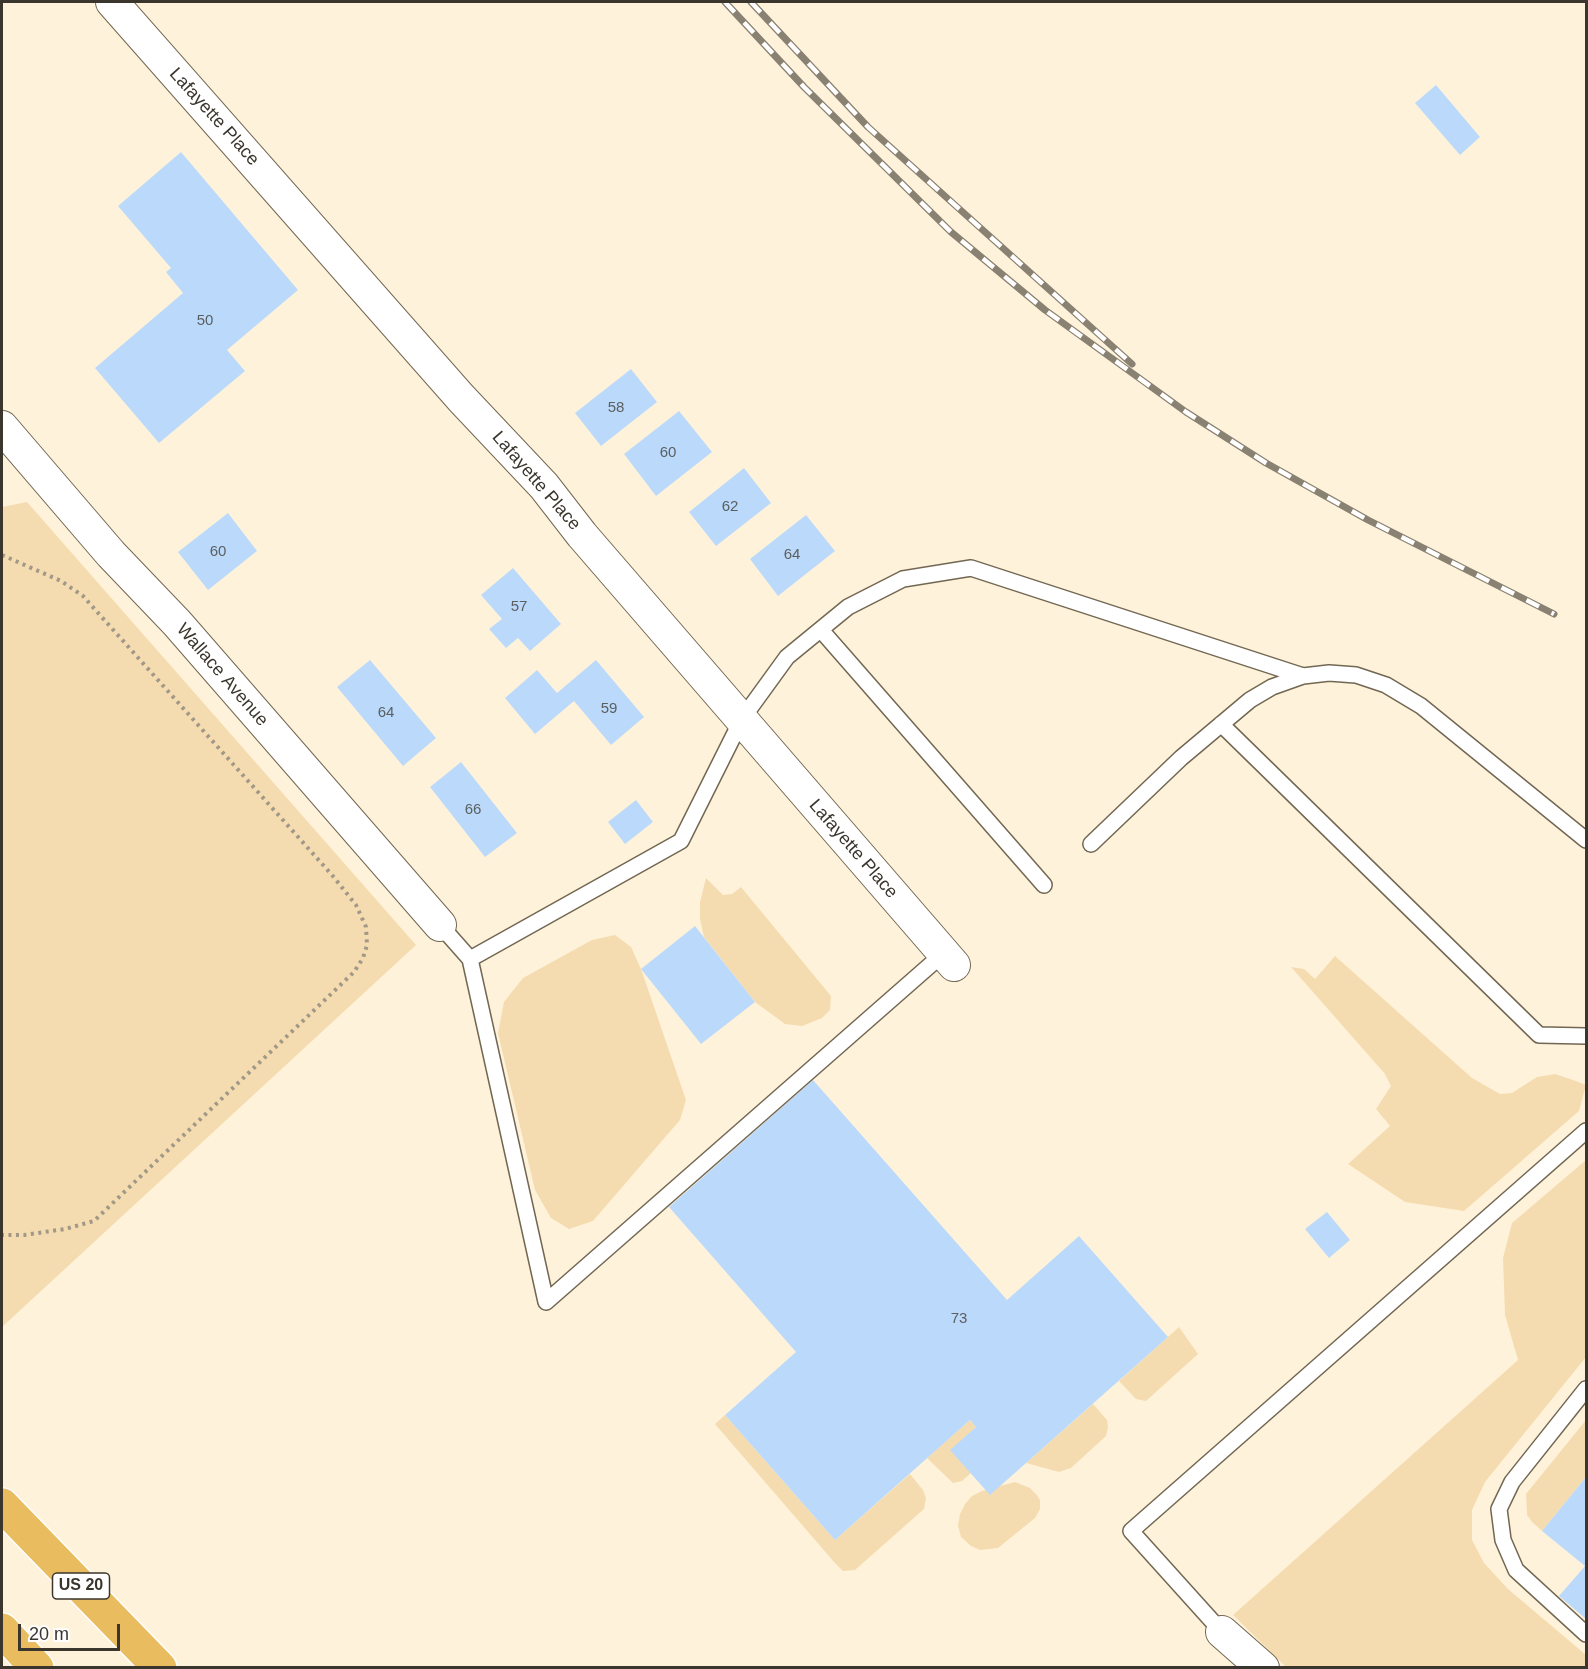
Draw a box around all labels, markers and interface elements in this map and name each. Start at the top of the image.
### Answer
street label: Lafayette Place [164,64,264,170]
house number: 50 [197,312,213,330]
house number: 58 [608,399,624,417]
street label: Lafayette Place [487,427,585,535]
house number: 60 [660,444,676,462]
house number: 62 [722,498,738,516]
house number: 60 [210,543,226,561]
house number: 64 [784,546,800,564]
house number: 57 [511,598,527,616]
street label: Wallace Avenue [172,619,272,731]
house number: 59 [601,700,617,718]
house number: 64 [378,704,394,722]
street label: Lafayette Place [804,795,902,903]
house number: 66 [465,801,481,819]
house number: 73 [951,1310,967,1328]
road number: US 20 [52,1573,110,1599]
scale bar [21,1612,123,1650]
text: 20 m [29,1624,69,1644]

